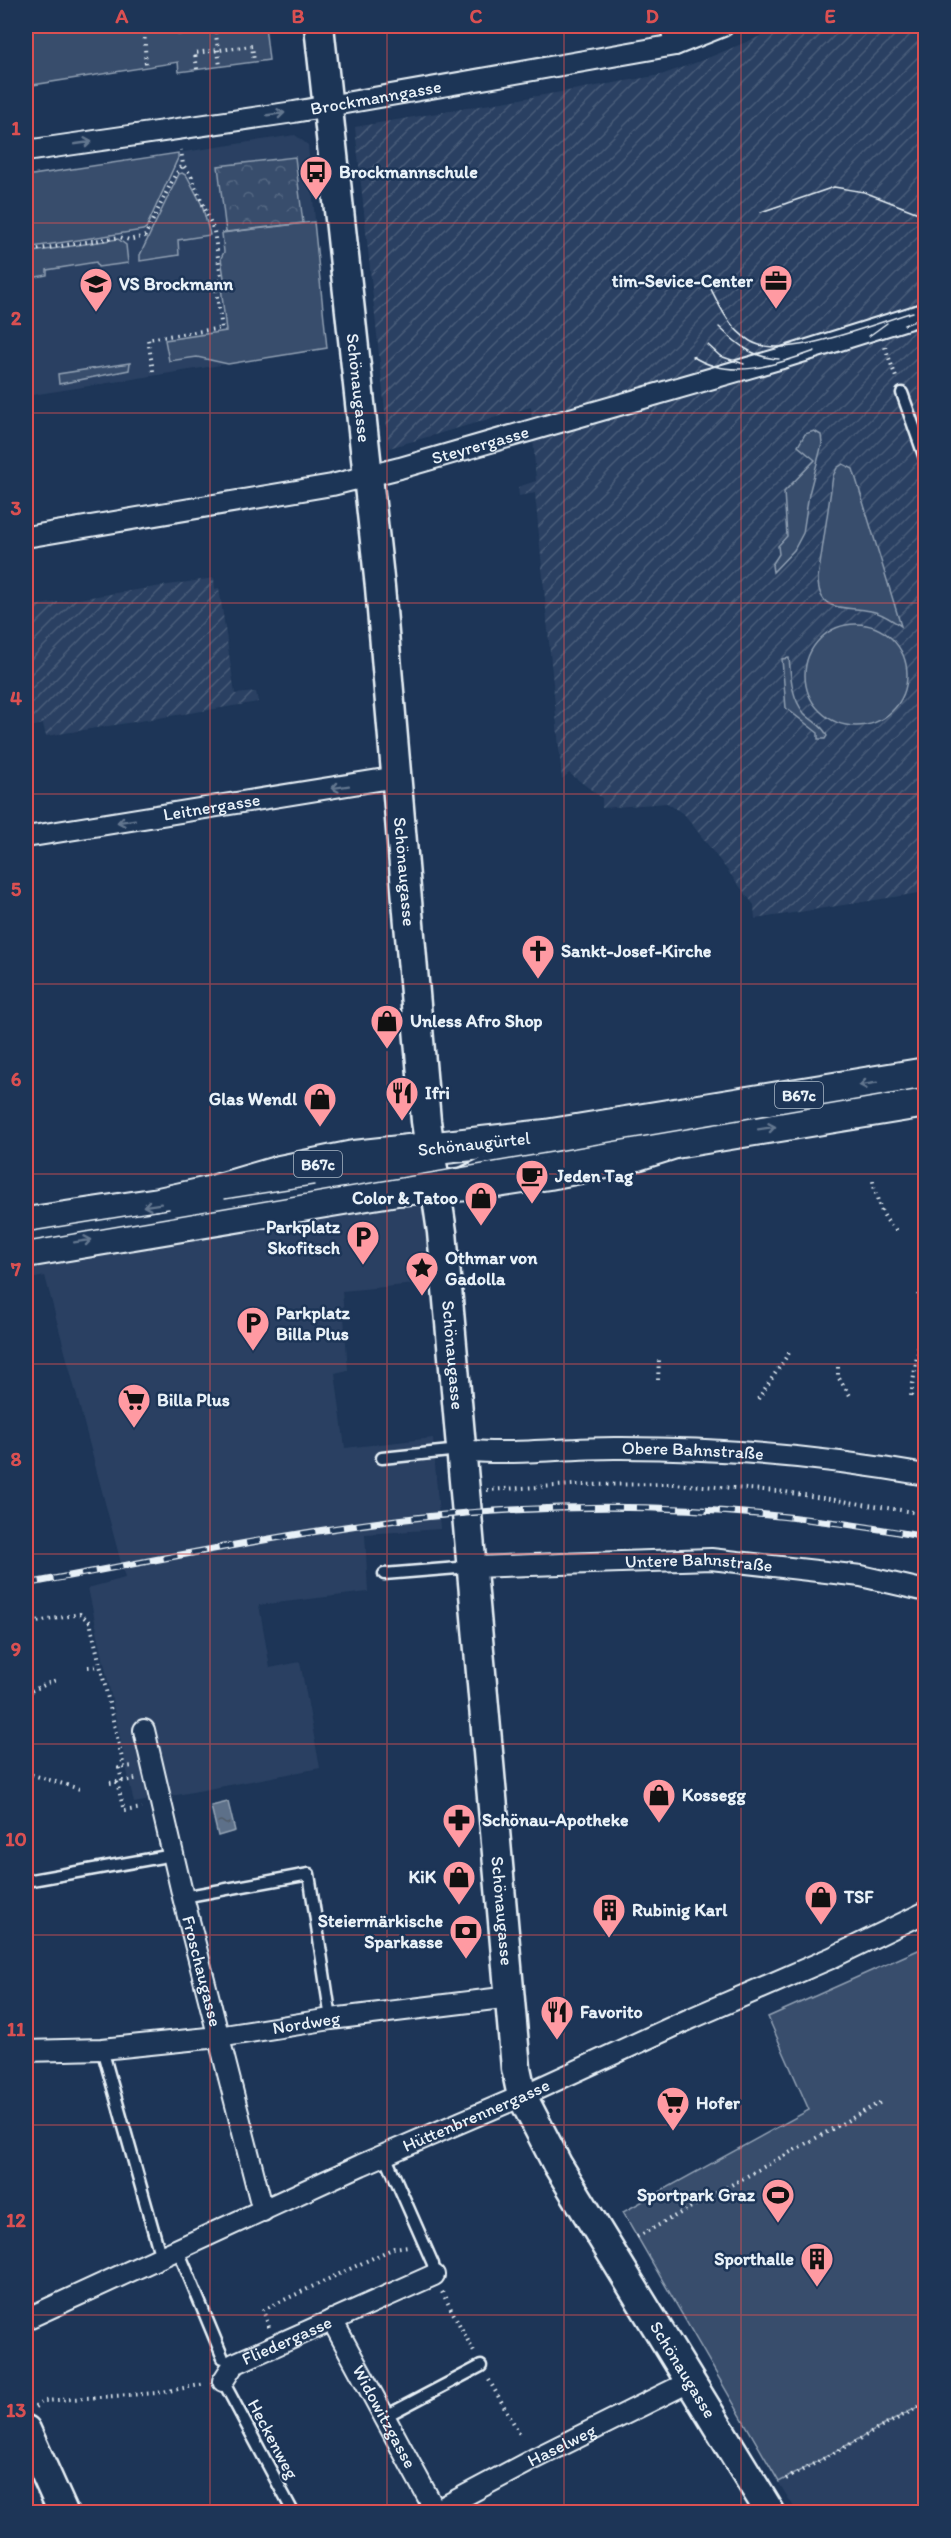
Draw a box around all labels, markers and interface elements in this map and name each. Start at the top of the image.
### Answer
text: A [115,4,129,28]
text: B [292,4,305,28]
text: C [470,4,483,28]
text: D [645,4,659,28]
text: E [824,4,836,28]
street label: Brockmanngasse [309,75,443,120]
one-way arrow [266,109,286,120]
text: 1 [11,116,21,140]
one-way arrow [73,137,93,148]
bus stop icon: Brockmannschule [298,154,334,201]
place label: Brockmannschule [339,161,478,183]
office icon: tim-Sevice-Center [758,263,794,310]
school or university icon: VS Brockmann [78,266,114,313]
place label: tim-Sevice-Center [612,270,754,292]
place label: VS Brockmann [119,273,234,295]
text: 2 [11,306,22,330]
street label: Schönaugasse [341,332,375,444]
street label: Steyrergasse [429,421,531,469]
text: 3 [11,496,22,520]
text: 4 [10,686,22,710]
one-way arrow [330,781,350,792]
street label: Leitnergasse [162,788,262,826]
one-way arrow [117,816,137,827]
street label: Schönaugasse [389,816,420,927]
text: 5 [11,877,22,901]
church icon: Sankt-Josef-Kirche [520,933,556,980]
place label: Sankt-Josef-Kirche [561,940,712,962]
shop icon: Unless Afro Shop [369,1003,405,1050]
place label: Unless Afro Shop [410,1010,543,1032]
text: 6 [11,1067,22,1091]
restaurant icon: Ifri [384,1075,420,1122]
one-way arrow [858,1078,878,1089]
shop icon: Glas Wendl [302,1081,338,1128]
place label: Ifri [425,1082,450,1104]
road number: B67c [775,1082,823,1108]
place label: Glas Wendl [209,1088,298,1110]
one-way arrow [757,1122,777,1133]
street label: Schönaugürtel [417,1127,531,1161]
road number: B67c [294,1151,342,1177]
cafe icon: Jeden Tag [514,1158,550,1205]
place label: Jeden Tag [554,1165,634,1187]
shop icon: Color & Tatoo [463,1180,499,1227]
place label: Color & Tatoo [352,1187,458,1209]
one-way arrow [142,1200,162,1211]
place label: Parkplatz Skofitsch [266,1216,341,1259]
parking icon: Parkplatz Skofitsch [345,1219,381,1266]
one-way arrow [73,1235,93,1246]
place label: Othmar von Gadolla [445,1247,538,1290]
place icon: Othmar von Gadolla [404,1250,440,1297]
text: 7 [10,1257,21,1281]
street label: Schönaugasse [437,1299,469,1411]
place label: Parkplatz Billa Plus [276,1302,351,1345]
parking icon: Parkplatz Billa Plus [235,1305,271,1352]
supermarket icon: Billa Plus [116,1382,152,1429]
place label: Billa Plus [157,1389,230,1411]
street label: Obere Bahnstraße [622,1437,765,1465]
text: 8 [11,1447,22,1471]
street label: Untere Bahnstraße [624,1548,774,1577]
text: 9 [11,1637,21,1661]
shop icon: Kossegg [641,1777,677,1824]
place label: Kossegg [682,1784,746,1806]
pharmacy icon: Schönau-Apotheke [441,1802,477,1849]
place label: Schönau-Apotheke [482,1809,629,1831]
text: 10 [5,1827,27,1851]
street label: Schönaugasse [486,1855,518,1967]
shop icon: KiK [441,1859,477,1906]
place label: KiK [409,1866,437,1888]
shop icon: TSF [803,1879,839,1926]
place label: TSF [843,1886,874,1908]
building icon: Rubinig Karl [591,1892,627,1939]
place label: Rubinig Karl [632,1899,728,1921]
place label: Steiermärkische Sparkasse [318,1910,443,1953]
street label: Froschaugasse [177,1913,227,2029]
bank icon: Steiermärkische Sparkasse [448,1913,484,1960]
restaurant icon: Favorito [539,1994,575,2041]
place label: Favorito [580,2001,643,2023]
street label: Nordweg [271,2007,342,2039]
text: 11 [7,2017,26,2041]
street label: Hüttenbrennergasse [399,2074,553,2157]
supermarket icon: Hofer [655,2085,691,2132]
place label: Hofer [696,2092,741,2114]
sports icon: Sportpark Graz [760,2177,796,2224]
place label: Sportpark Graz [637,2184,756,2206]
text: 12 [6,2208,26,2232]
building icon: Sporthalle [799,2241,835,2288]
place label: Sporthalle [714,2248,794,2270]
street label: Fliedergasse [238,2311,335,2370]
street label: Schönaugasse [645,2317,721,2422]
street label: Widowitzgasse [347,2361,421,2472]
street label: Heckenweg [243,2395,304,2484]
text: 13 [6,2398,26,2422]
street label: Haselweg [524,2419,600,2472]

